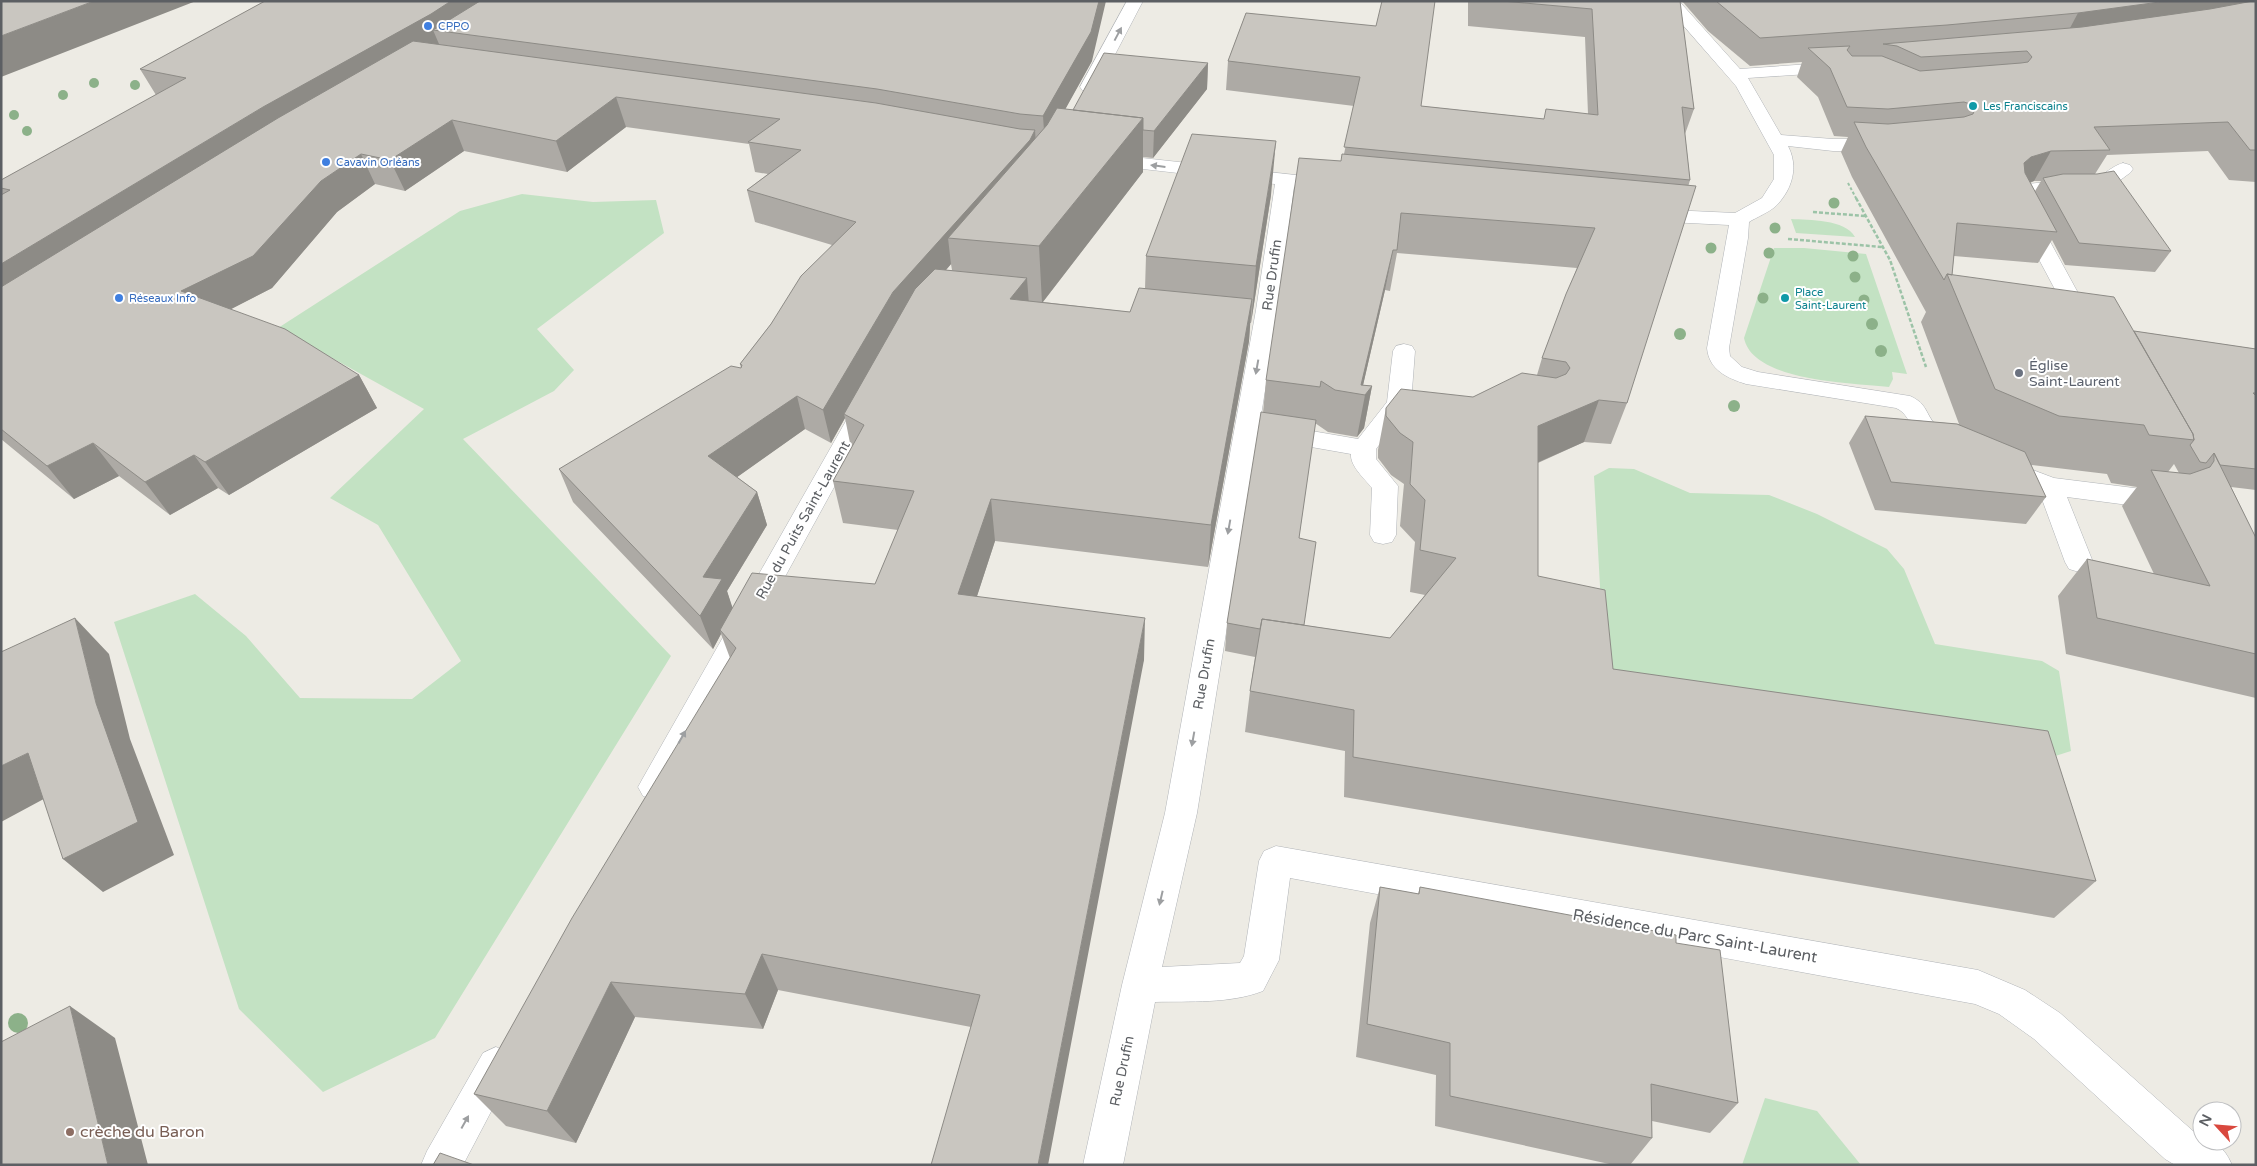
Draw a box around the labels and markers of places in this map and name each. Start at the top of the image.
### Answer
marker: CPPO [422,20,434,32]
place label: CPPO [438,20,469,33]
marker: Les Franciscains [1967,100,1979,112]
place label: Les Franciscains [1983,100,2068,113]
marker: Cavavin Orléans [320,156,332,168]
place label: Cavavin Orléans [336,156,420,169]
place label: Place Saint-Laurent [1795,286,1866,312]
marker: Réseaux Info [113,292,125,304]
place label: Réseaux Info [129,292,197,305]
marker: Place Saint-Laurent [1779,292,1791,304]
place label: Église Saint-Laurent [2029,357,2120,390]
marker: Église Saint-Laurent [2013,367,2025,379]
place label: crèche du Baron [80,1122,204,1142]
marker: crèche du Baron [64,1126,76,1138]

